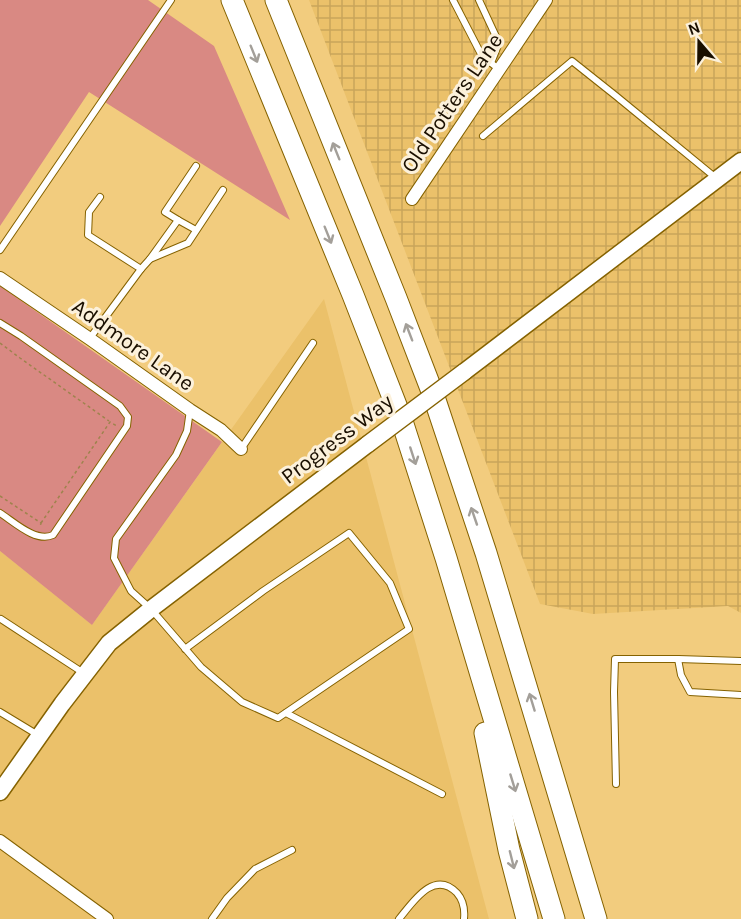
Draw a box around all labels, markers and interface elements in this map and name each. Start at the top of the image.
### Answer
north arrow [669,12,729,72]
text: N [685,17,703,39]
street label: Old Potters Lane [396,28,508,178]
one-way arrow [249,44,260,63]
one-way arrow [330,142,341,161]
one-way arrow [323,225,334,244]
street label: Addmore Lane [67,293,199,397]
one-way arrow [403,323,414,342]
street label: Progress Way [276,388,398,490]
one-way arrow [408,446,419,465]
one-way arrow [467,507,478,525]
one-way arrow [525,693,536,712]
one-way arrow [508,773,519,792]
one-way arrow [507,851,518,870]

